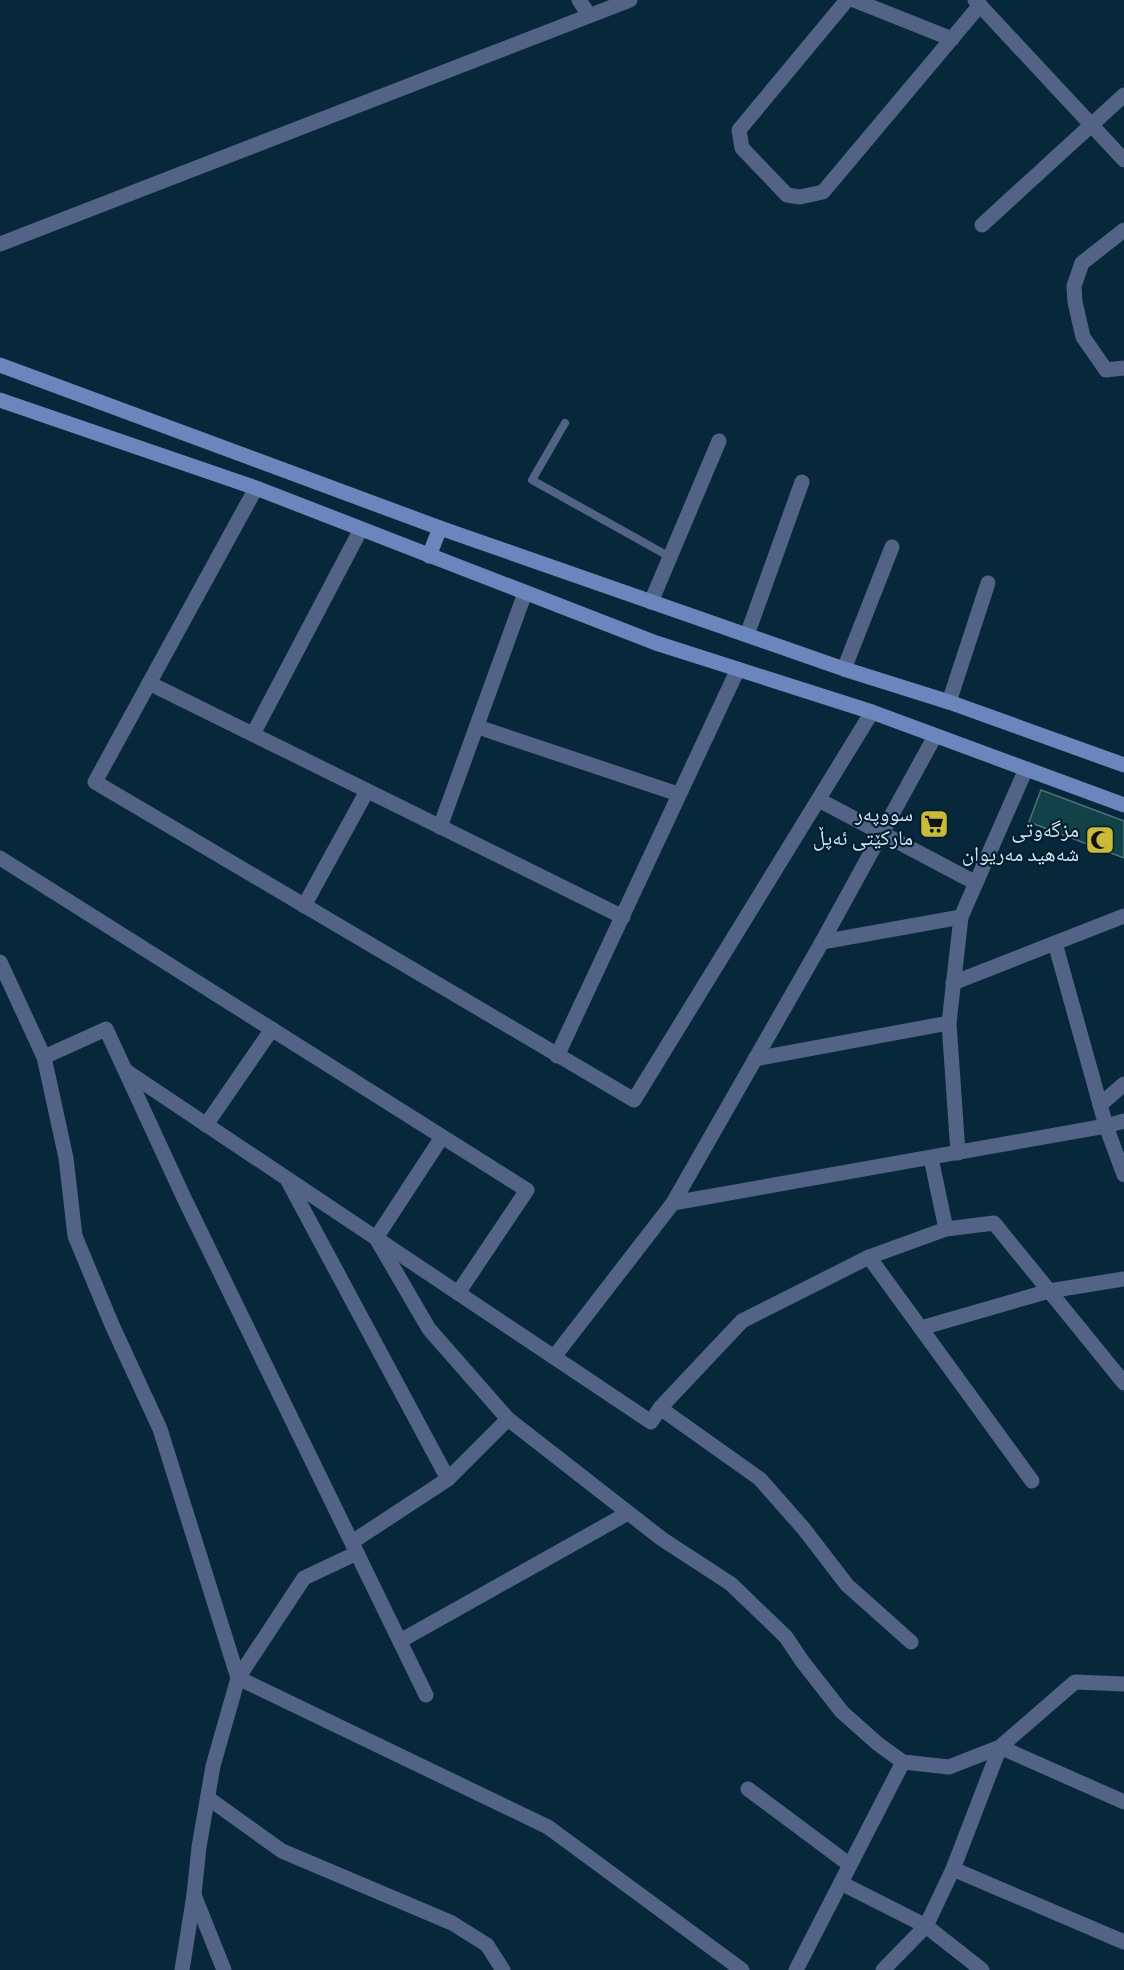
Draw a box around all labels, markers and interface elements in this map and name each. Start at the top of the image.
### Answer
place label: سووپەر مارکێتی ئەپڵ [813,800,913,851]
supermarket icon: سووپەر مارکێتی ئەپڵ [918,808,950,840]
place label: مزگەوتی شەھید مەریوان [962,816,1079,866]
mosque icon: مزگەوتی شەھید مەریوان [1084,824,1116,856]

